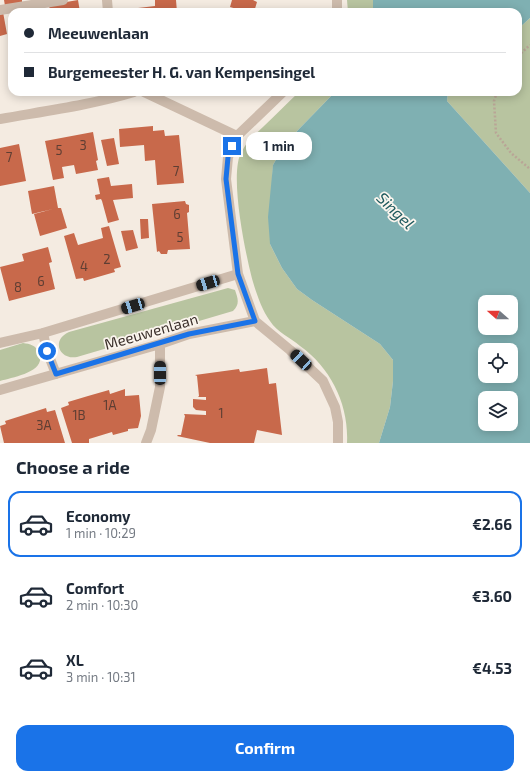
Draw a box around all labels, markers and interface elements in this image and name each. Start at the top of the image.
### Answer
text: Meeuwenlaan [48,24,149,42]
text: Burgemeester H. G. van Kempensingel [48,63,315,81]
callout: 1 min [246,132,312,160]
house number: 3 [79,137,87,153]
route end [223,137,241,155]
text: 1 min [263,138,295,154]
house number: 5 [56,142,63,158]
house number: 7 [6,149,13,165]
house number: 7 [173,163,180,179]
water label: Singel [373,188,419,232]
house number: 6 [173,206,181,222]
house number: 5 [177,229,184,245]
house number: 2 [103,251,111,267]
house number: 4 [80,258,88,274]
house number: 6 [37,273,45,289]
car [195,274,221,292]
house number: 8 [14,279,22,295]
north arrow [478,295,518,335]
map controls [478,295,518,431]
car [120,297,146,315]
street label: Meeuwenlaan [102,309,200,353]
route start [38,342,56,360]
button: locate [478,343,518,383]
car [288,347,314,373]
car [154,361,166,385]
button: layers [478,391,518,431]
house number: 1A [103,397,117,413]
house number: 1 [218,405,224,421]
house number: 1B [72,407,86,423]
house number: 3A [36,417,52,433]
text: Choose a ride [16,456,130,478]
icon: car [18,506,54,542]
text: Economy [66,507,131,525]
text: €2.66 [472,515,512,533]
text: 1 min · 10:29 [66,525,136,541]
icon: car [18,578,54,614]
text: Comfort [66,579,124,597]
text: €3.60 [472,587,512,605]
text: 2 min · 10:30 [66,597,138,613]
icon: car [18,650,54,686]
text: XL [66,651,84,669]
text: €4.53 [472,659,512,677]
text: 3 min · 10:31 [66,669,136,685]
button: Confirm [16,725,514,771]

